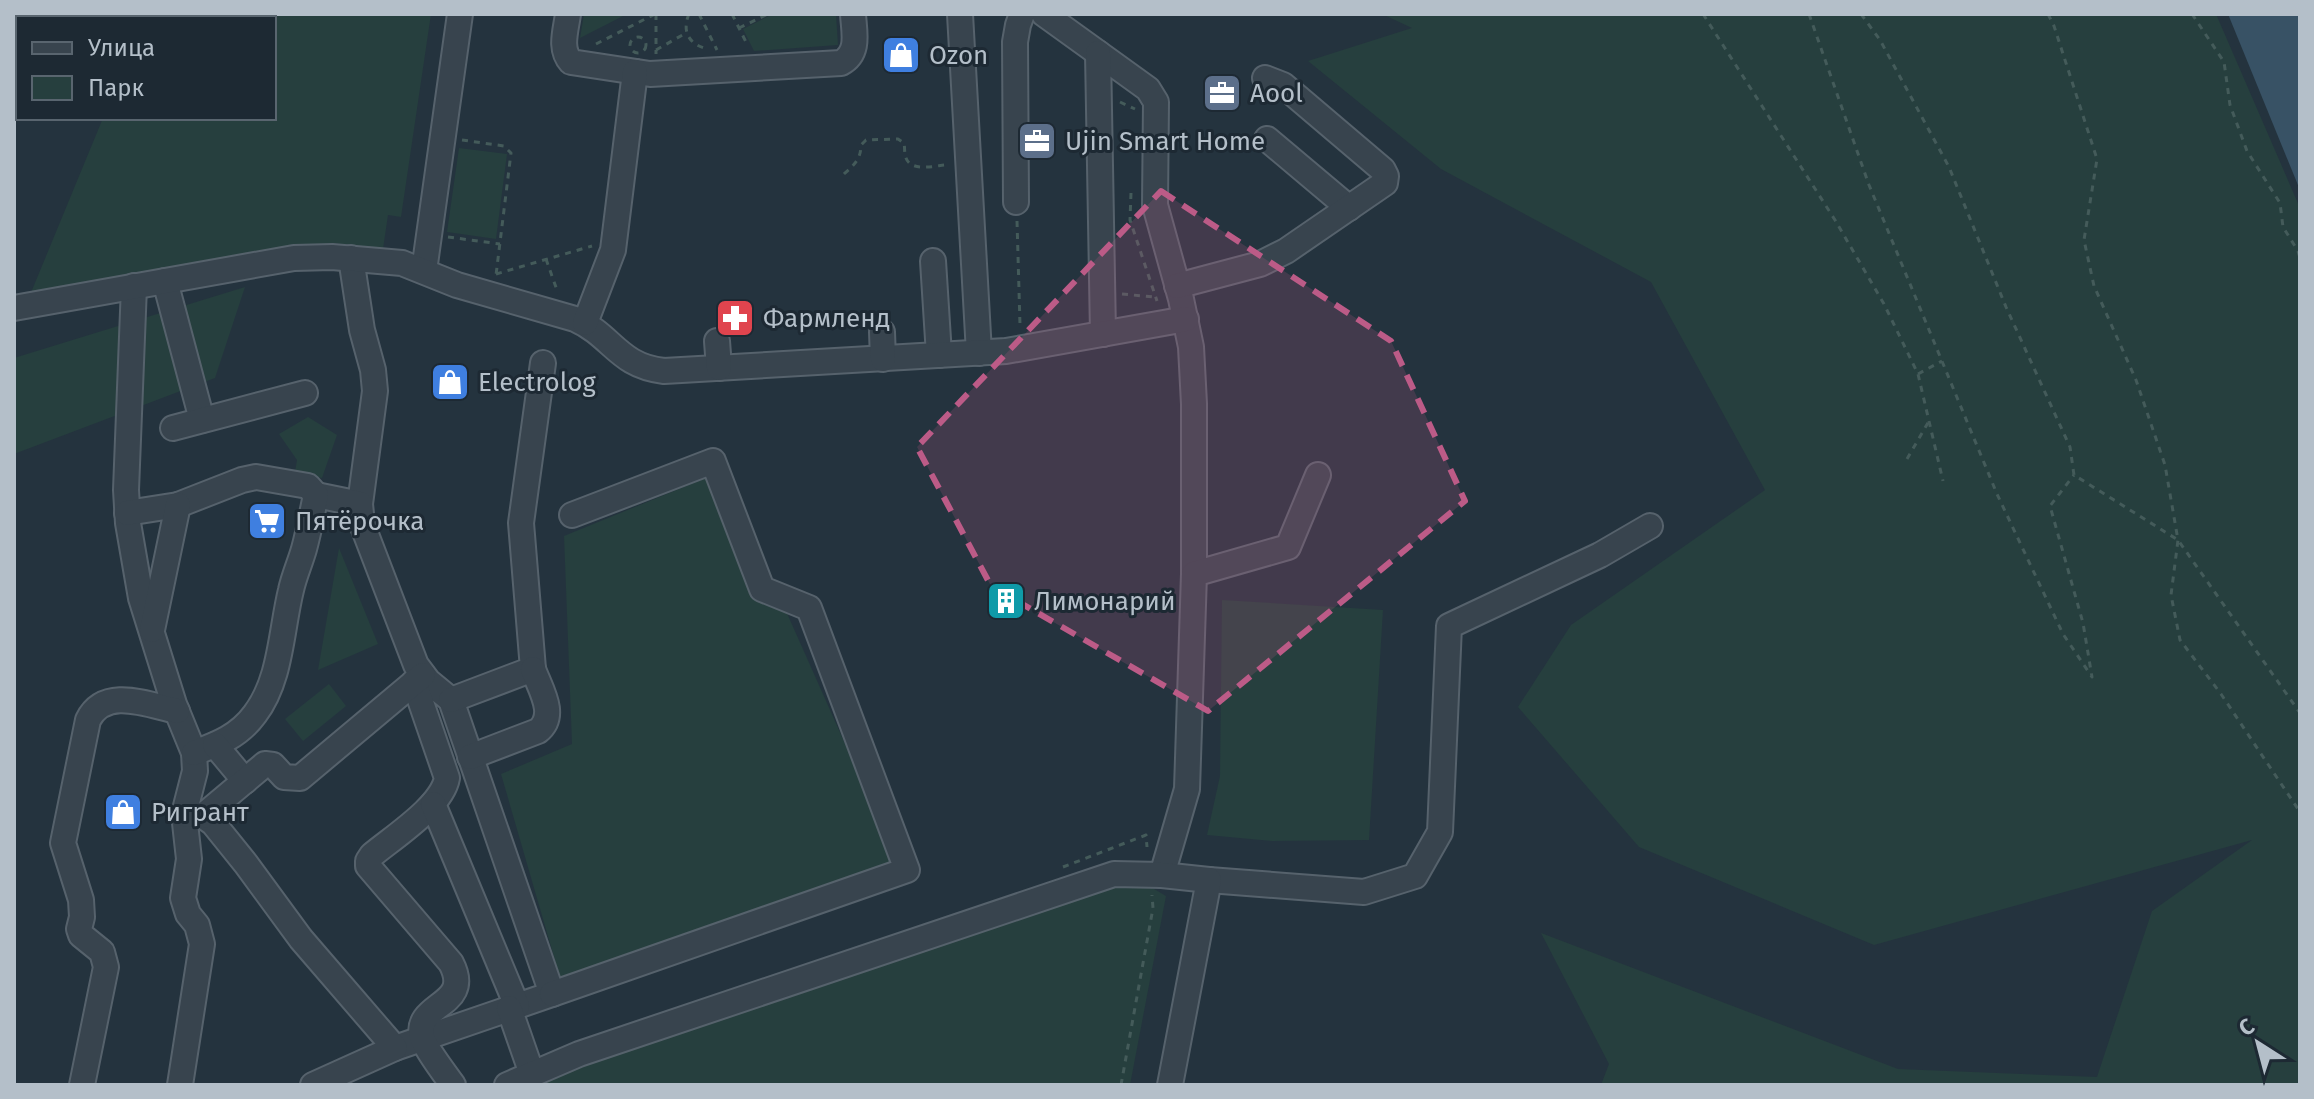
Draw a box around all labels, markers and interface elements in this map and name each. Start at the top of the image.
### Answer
legend [16,16,276,120]
text: Улица [88,34,155,62]
shop icon: Ozon [880,34,922,76]
place label: Ozon [929,40,988,71]
office icon: Aool [1201,72,1243,114]
text: Парк [88,74,145,102]
place label: Aool [1250,78,1303,109]
office icon: Ujin Smart Home [1016,120,1058,162]
place label: Ujin Smart Home [1065,126,1265,157]
pharmacy icon: Фармленд [714,297,756,339]
place label: Фармленд [763,303,890,334]
shop icon: Electrolog [429,361,471,403]
place label: Electrolog [478,367,596,398]
supermarket icon: Пятёрочка [246,500,288,542]
place label: Пятёрочка [295,506,424,537]
building icon: Лимонарий [985,580,1027,622]
place label: Лимонарий [1034,586,1176,617]
shop icon: Ригрант [102,791,144,833]
place label: Ригрант [151,797,249,828]
north arrow [2218,1003,2298,1083]
text: С [2233,1012,2260,1042]

